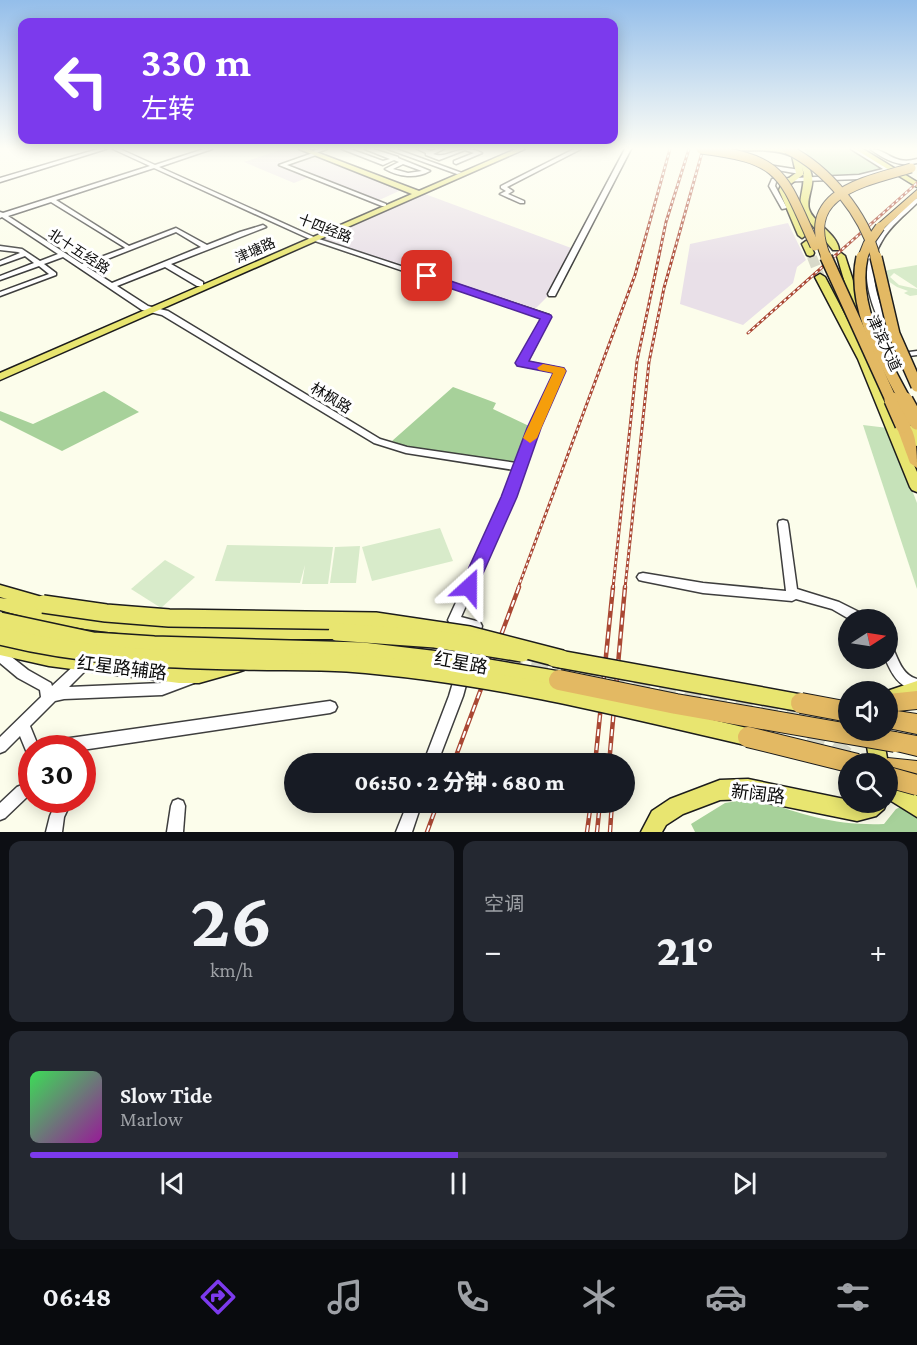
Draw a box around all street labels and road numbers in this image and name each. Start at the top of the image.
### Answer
street label: 十四经路 [296,210,354,246]
street label: 北十五经路 [45,225,113,277]
street label: 津塘路 [233,234,277,266]
street label: 津滨大道 [864,312,904,374]
street label: 林枫路 [308,380,354,416]
street label: 红星路 [433,648,489,678]
street label: 红星路辅路 [76,653,168,683]
street label: 新阔路 [730,781,786,807]

